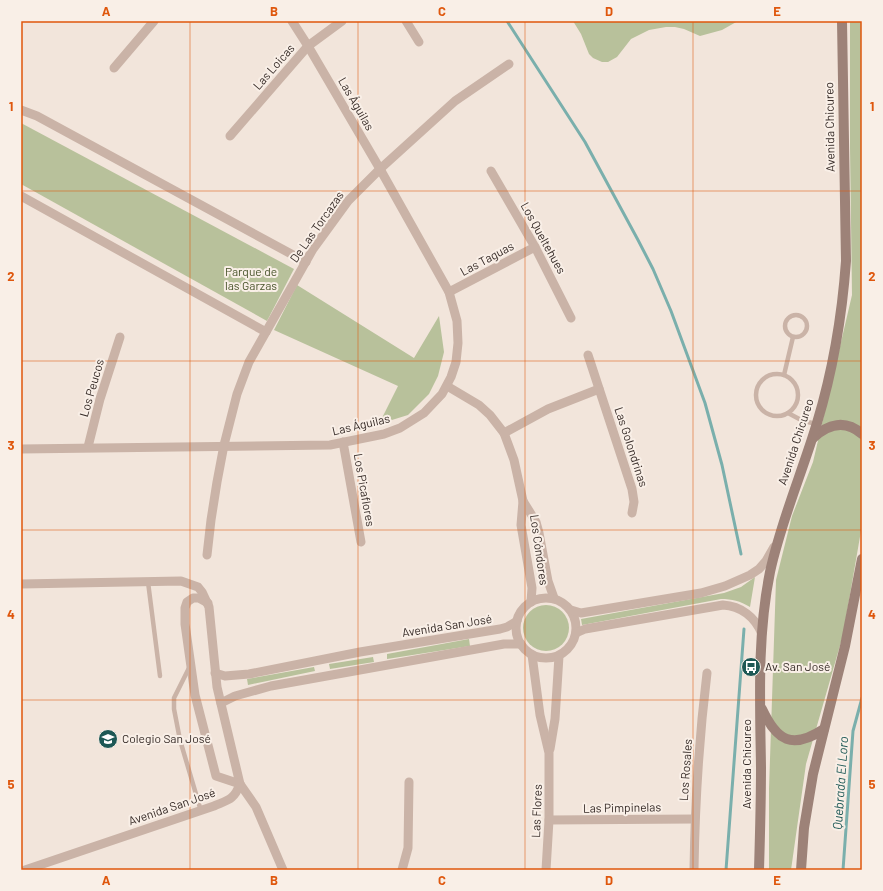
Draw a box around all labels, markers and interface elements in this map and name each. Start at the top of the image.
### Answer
text: A [102,3,111,19]
text: B [270,3,278,19]
text: C [438,3,446,19]
text: D [605,3,613,19]
text: E [773,3,781,19]
street label: Las Loicas [250,41,297,92]
street label: Las Águilas [336,75,378,133]
street label: Avenida Chicureo [821,82,837,172]
text: 1 [9,98,13,114]
text: 1 [870,98,874,114]
street label: De Las Torcazas [286,188,346,265]
street label: Los Queltehues [518,199,569,276]
street label: Las Taguas [457,238,516,278]
park label: Parque de las Garzas [225,264,277,292]
text: 2 [7,268,15,284]
text: 2 [868,268,876,284]
street label: Los Peucos [76,357,106,418]
street label: Avenida Chicureo [774,397,816,487]
street label: Las Golondrinas [612,405,652,489]
street label: Las Águilas [331,411,391,437]
text: 3 [7,437,15,453]
text: 3 [868,437,876,453]
street label: Los Picaflores [352,452,378,528]
street label: Los Cóndores [528,514,552,586]
text: 4 [7,606,15,622]
text: 4 [868,606,876,622]
street label: Avenida San José [401,611,493,639]
bus stop icon: Av. San José [740,656,762,678]
place label: Av. San José [765,659,830,673]
street label: Avenida Chicureo [739,719,753,809]
school or university icon: Colegio San José [97,728,119,750]
place label: Colegio San José [122,731,211,745]
water label: Quebrada El Loro [829,736,851,830]
street label: Los Rosales [676,738,694,801]
text: 5 [7,776,15,792]
text: 5 [868,776,876,792]
street label: Las Flores [528,784,544,838]
street label: Avenida San José [126,785,217,827]
street label: Las Pimpinelas [583,799,661,815]
text: A [102,872,111,888]
text: B [270,872,278,888]
text: C [438,872,446,888]
text: D [605,872,613,888]
text: E [773,872,781,888]

